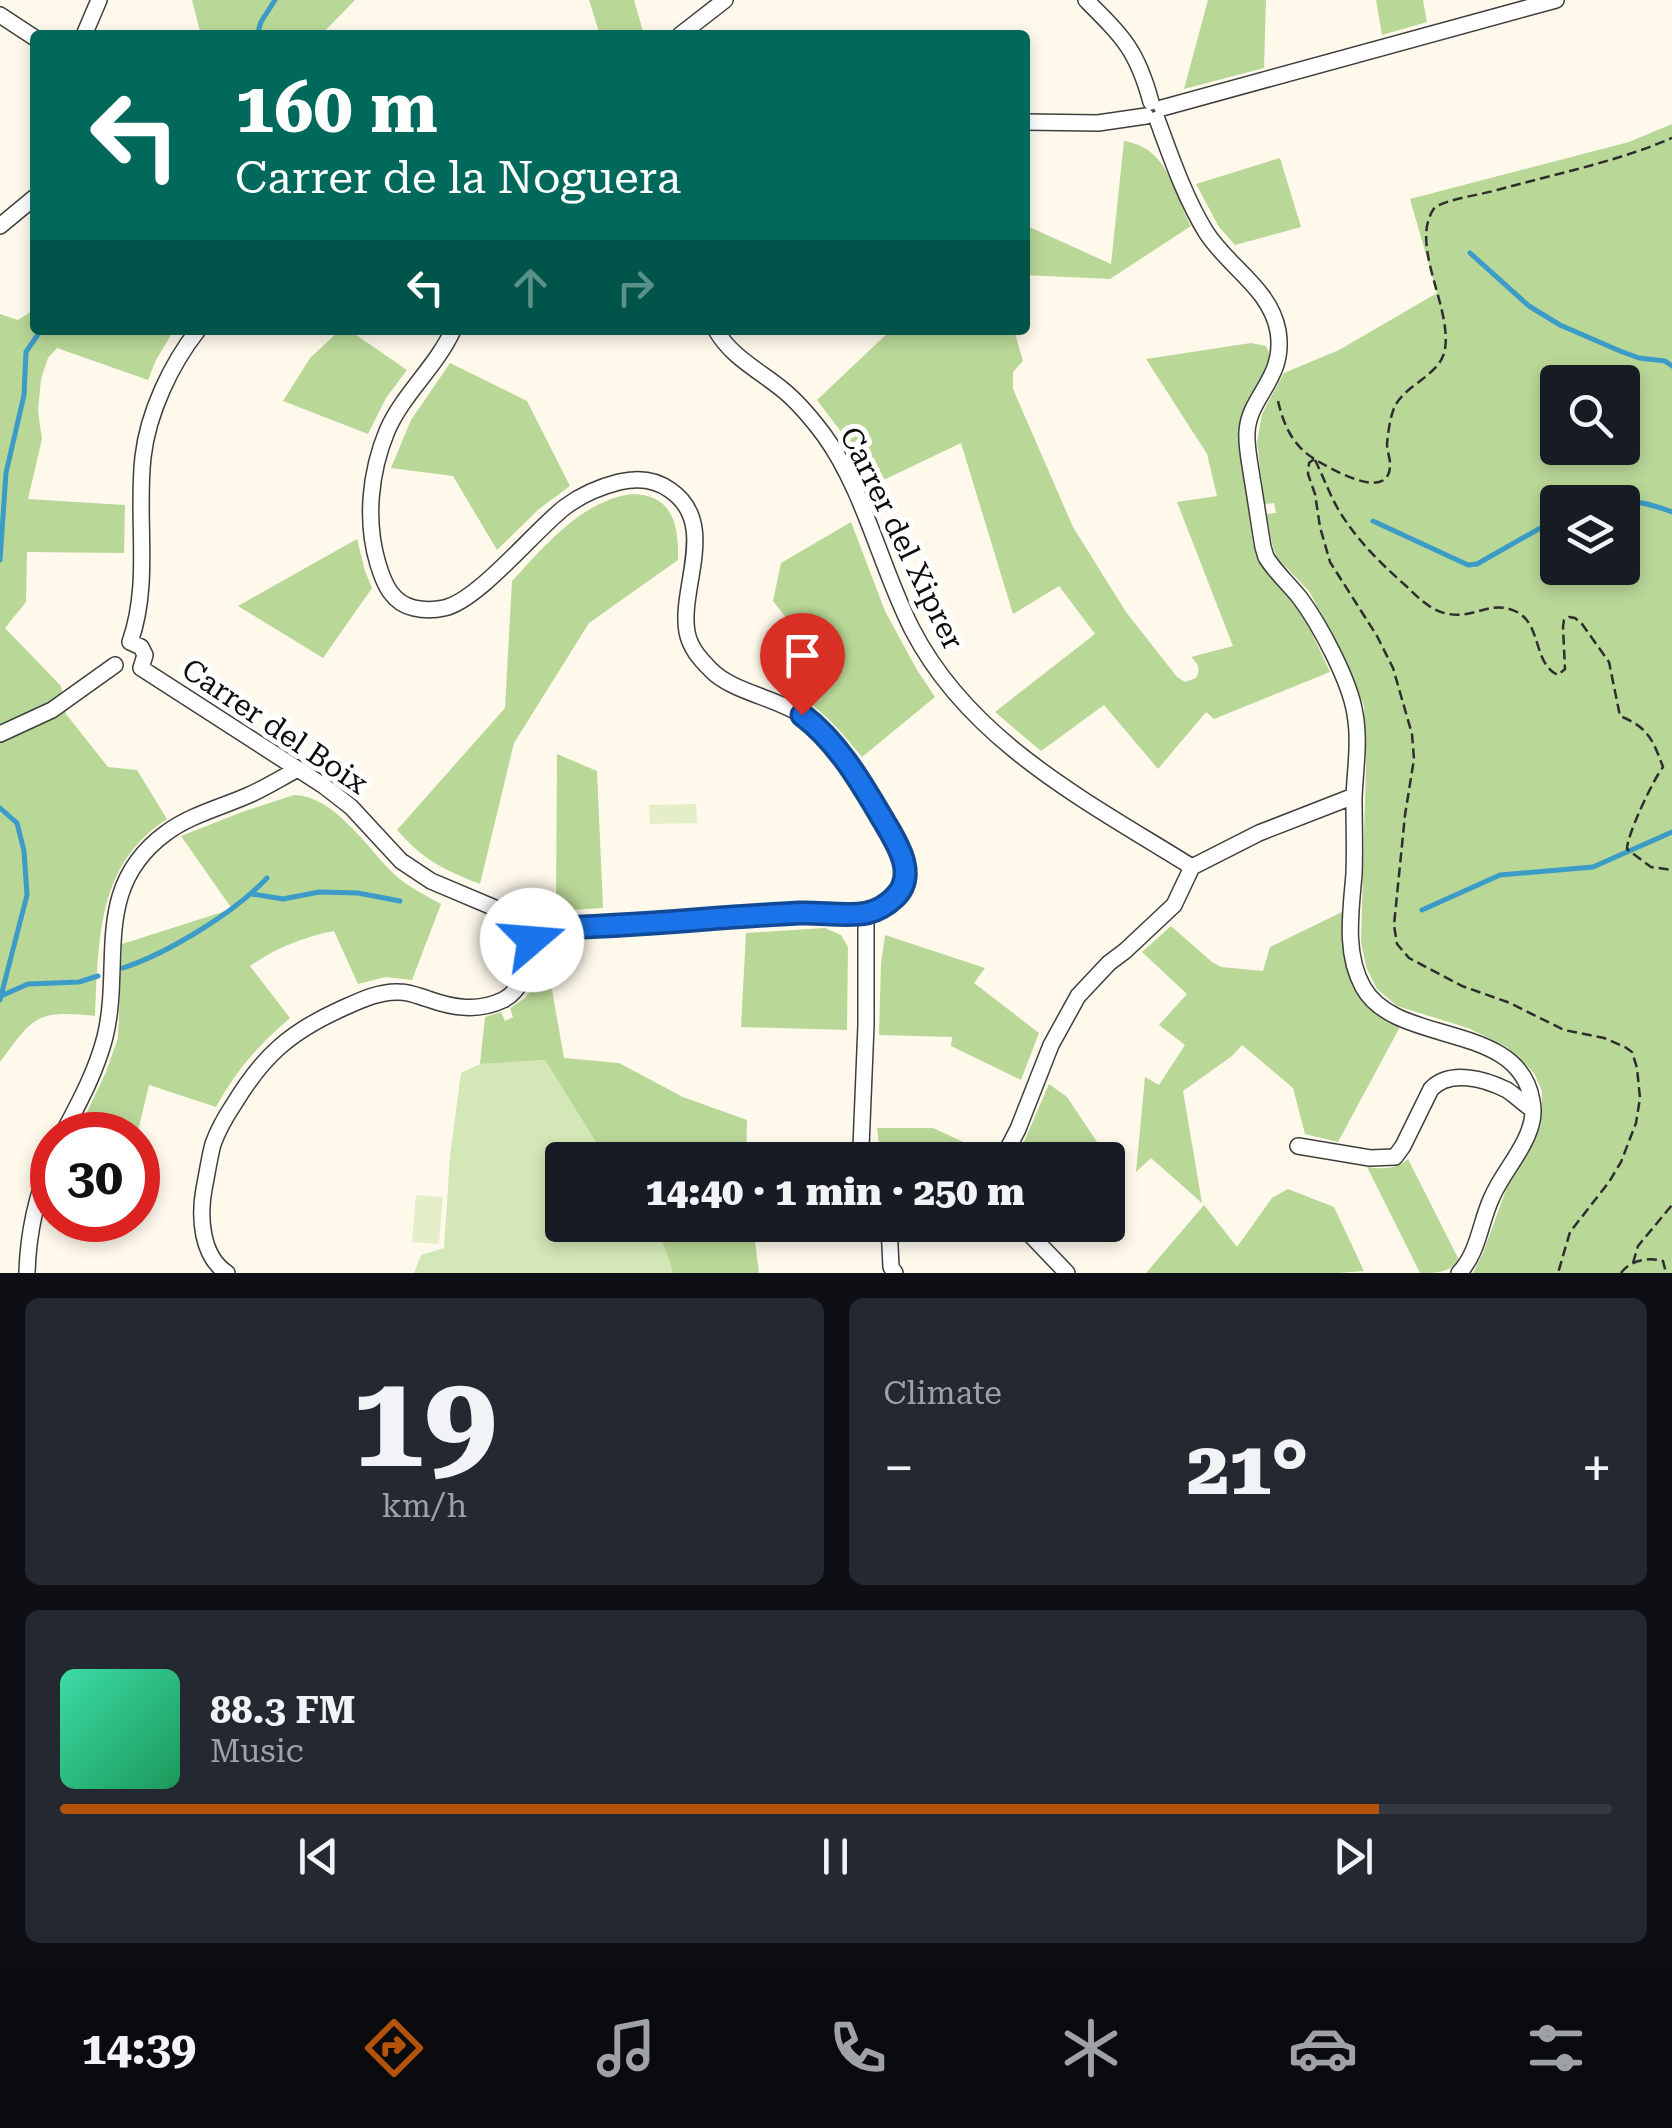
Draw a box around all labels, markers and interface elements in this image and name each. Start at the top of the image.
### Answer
text: 160 m [235,67,438,149]
icon: left [70,70,200,200]
text: Carrer de la Noguera [235,151,681,204]
icon: left [398,260,453,315]
icon: ahead [503,260,558,315]
icon: right [608,260,663,315]
map controls [1540,365,1640,585]
button: search [1540,365,1640,465]
street label: Carrer del Xiprer [833,421,971,655]
button: layers [1540,485,1640,585]
pin [760,613,845,716]
icon: arrive [775,628,830,683]
street label: Carrer del Boix [176,651,375,801]
position arrow [480,888,584,992]
speed limit sign: 30 [30,1112,160,1242]
text: 14:40 · 1 min · 250 m [645,1170,1025,1214]
text: 19 [351,1345,497,1498]
text: Climate [884,1374,1002,1412]
text: 21° [1187,1424,1309,1512]
text: − [884,1436,914,1500]
text: + [1581,1436,1612,1500]
text: km/h [381,1487,467,1525]
text: 88.3 FM [210,1688,356,1732]
text: Music [210,1732,304,1770]
icon: previous [291,1829,346,1884]
icon: pause [808,1829,863,1884]
icon: next [1326,1829,1381,1884]
icon: directions [359,2013,429,2083]
icon: music [591,2013,661,2083]
icon: phone [823,2013,893,2083]
icon: climate [1056,2013,1126,2083]
icon: car [1288,2013,1358,2083]
icon: filters [1521,2013,1591,2083]
text: 14:39 [81,2022,196,2075]

